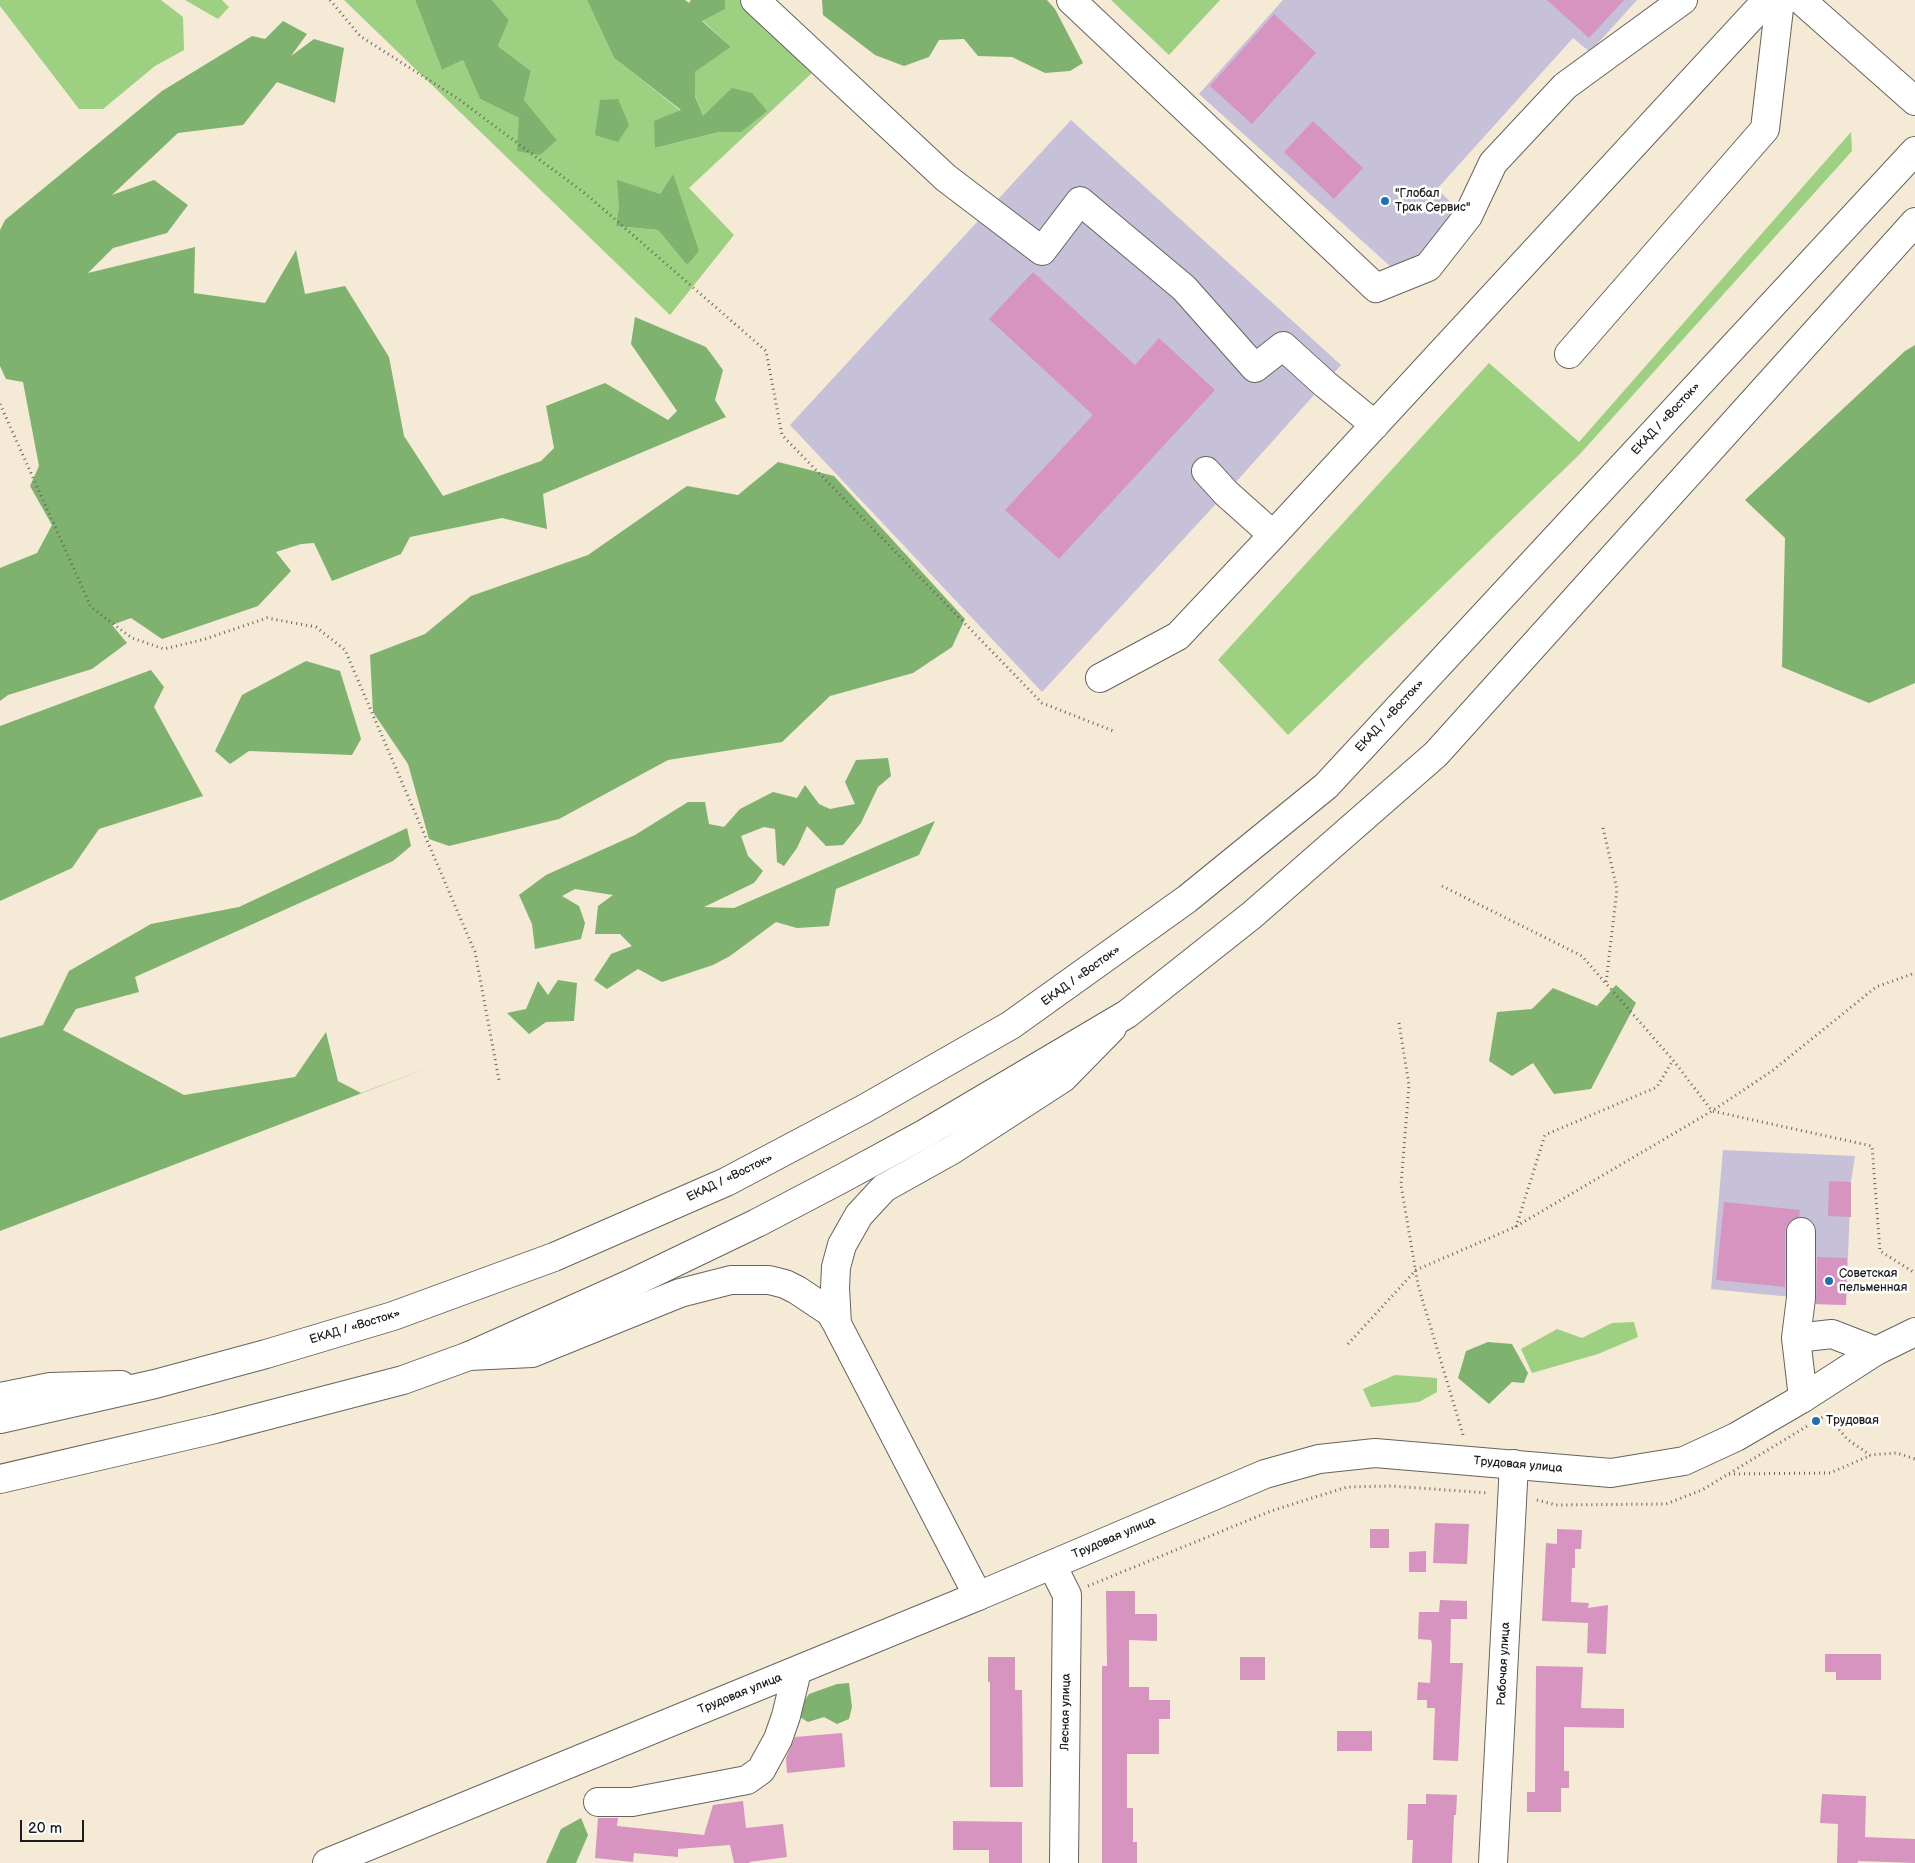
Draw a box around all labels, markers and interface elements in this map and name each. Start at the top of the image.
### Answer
place label: "Глобал Трак Сервис" [1395,187,1470,215]
marker: "Глобал Трак Сервис" [1379,195,1391,207]
street label: ЕКАД / «Восток» [1629,380,1703,458]
street label: ЕКАД / «Восток» [1353,677,1427,755]
street label: ЕКАД / «Восток» [1039,943,1123,1009]
street label: ЕКАД / «Восток» [685,1151,775,1205]
place label: Советская пельменная [1839,1267,1907,1295]
marker: Советская пельменная [1823,1275,1835,1287]
street label: ЕКАД / «Восток» [308,1306,402,1348]
place label: Трудовая [1826,1414,1879,1428]
marker: Трудовая [1810,1415,1822,1427]
street label: Трудовая улица [1473,1454,1563,1476]
street label: Трудовая улица [1070,1514,1158,1562]
street label: Рабочая улица [1495,1622,1513,1706]
street label: Трудовая улица [696,1671,784,1717]
street label: Лесная улица [1058,1673,1074,1751]
scale bar [22,1810,86,1842]
text: 20 m [28,1819,62,1838]

